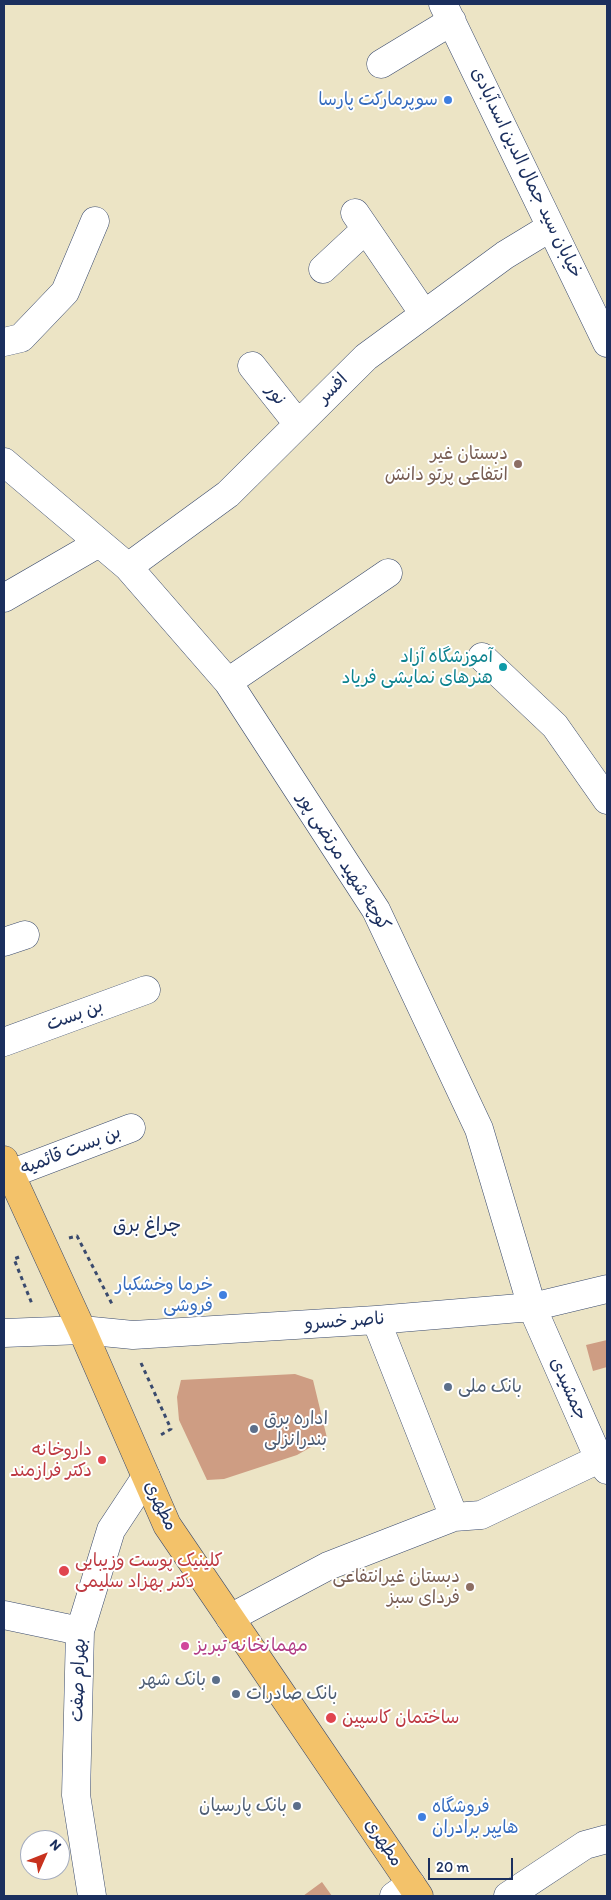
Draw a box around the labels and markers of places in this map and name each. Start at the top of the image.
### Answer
place label: سوپرمارکت پارسا [318,89,438,111]
marker: سوپرمارکت پارسا [442,94,454,106]
place label: دبستان غیر انتفاعی پرتو دانش [385,443,508,486]
marker: دبستان غیر انتفاعی پرتو دانش [512,458,524,470]
place label: آموزشگاه آزاد هنرهای نمایشی فریاد [342,646,493,689]
marker: آموزشگاه آزاد هنرهای نمایشی فریاد [497,661,509,673]
place label: خرما وخشکبار فروشی [116,1274,213,1316]
marker: خرما وخشکبار فروشی [217,1289,229,1301]
place label: بانک ملی [458,1376,522,1398]
marker: بانک ملی [442,1381,454,1393]
place label: اداره برق بندرانزلی [264,1408,328,1450]
marker: اداره برق بندرانزلی [248,1423,260,1435]
place label: داروخانه دکتر فرازمند [10,1439,92,1482]
marker: داروخانه دکتر فرازمند [96,1454,108,1466]
place label: کلینیک پوست وزیبایی دکتر بهزاد سلیمی [75,1550,223,1592]
marker: کلینیک پوست وزیبایی دکتر بهزاد سلیمی [57,1564,71,1578]
place label: دبستان غیرانتفاعی فردای سبز [332,1566,460,1608]
marker: دبستان غیرانتفاعی فردای سبز [464,1581,476,1593]
place label: مهمانخانه تبریز [195,1635,308,1657]
marker: مهمانخانه تبریز [179,1640,191,1652]
place label: بانک شهر [140,1669,206,1691]
marker: بانک شهر [210,1674,222,1686]
place label: بانک صادرات [246,1683,338,1705]
marker: بانک صادرات [230,1688,242,1700]
place label: ساختمان کاسپین [342,1707,460,1729]
marker: ساختمان کاسپین [324,1711,338,1725]
place label: بانک پارسیان [199,1795,287,1817]
place label: فروشگاه هایپر برادران [432,1796,519,1838]
marker: بانک پارسیان [291,1800,303,1812]
marker: فروشگاه هایپر برادران [416,1811,428,1823]

